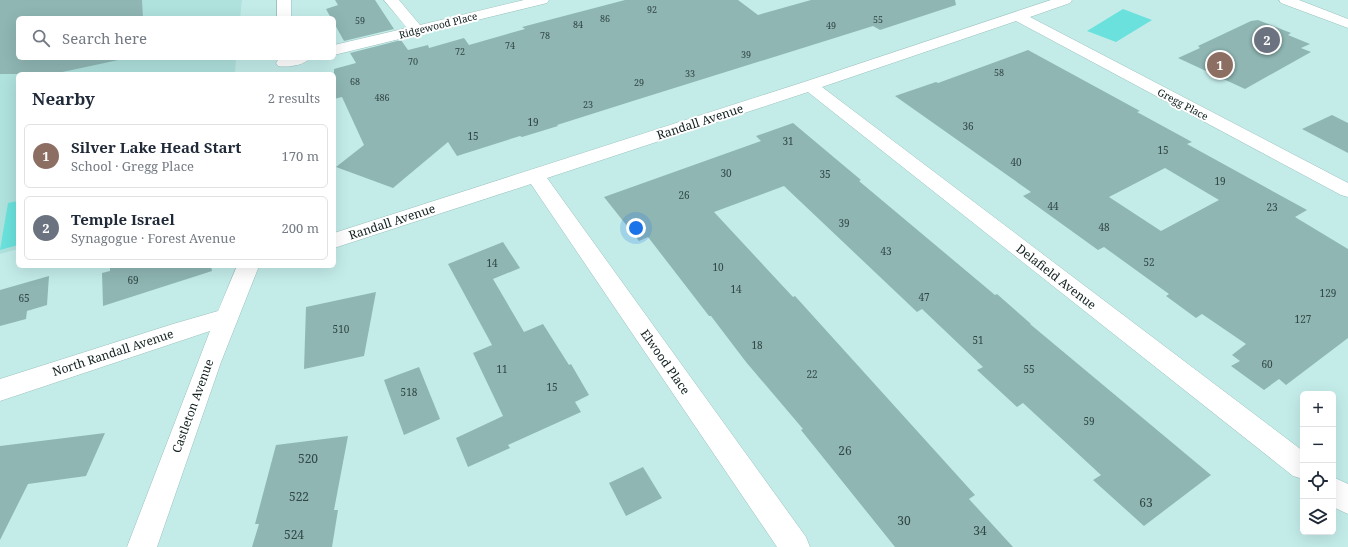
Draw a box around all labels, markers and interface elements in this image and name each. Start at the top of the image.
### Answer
house number: 92 [647,3,657,16]
street label: Ridgewood Place [397,8,479,42]
house number: 86 [600,12,610,25]
house number: 55 [873,13,883,26]
house number: 59 [355,14,365,27]
search box [16,16,336,60]
house number: 84 [573,18,583,31]
house number: 49 [826,19,836,32]
pin: 2 [1254,25,1280,55]
icon: search [30,27,52,49]
text: Search here [62,28,147,48]
house number: 78 [540,29,550,42]
house number: 74 [505,39,515,52]
house number: 72 [455,45,465,58]
house number: 39 [741,48,751,61]
pin: 1 [1207,50,1233,80]
house number: 70 [408,55,418,68]
house number: 58 [994,66,1004,79]
house number: 33 [685,67,695,80]
house number: 68 [350,75,360,88]
house number: 29 [634,76,644,89]
street label: Gregg Place [1155,85,1211,123]
text: Nearby [32,87,95,110]
text: 2 results [268,89,320,107]
house number: 486 [374,91,390,104]
house number: 23 [583,98,593,111]
street label: Randall Avenue [654,100,745,144]
house number: 19 [527,115,539,129]
house number: 36 [962,119,974,133]
house number: 15 [467,129,479,143]
house number: 31 [782,134,794,148]
text: Silver Lake Head Start [71,137,241,157]
house number: 15 [1157,143,1169,157]
text: 1 [42,147,50,165]
text: 170 m [282,147,319,165]
house number: 40 [1010,155,1022,169]
text: School · Gregg Place [71,157,194,175]
house number: 30 [720,166,732,180]
house number: 35 [819,167,831,181]
house number: 19 [1214,174,1226,188]
house number: 26 [678,188,690,202]
house number: 44 [1047,199,1059,213]
street label: Randall Avenue [346,200,437,244]
house number: 23 [1266,200,1278,214]
text: Temple Israel [71,209,175,229]
house number: 39 [838,216,850,230]
your location [626,218,646,238]
text: 2 [42,219,50,237]
text: 200 m [282,219,319,237]
house number: 48 [1098,220,1110,234]
text: Synagogue · Forest Avenue [71,229,236,247]
street label: Delafield Avenue [1013,240,1100,313]
house number: 43 [880,244,892,258]
house number: 52 [1143,255,1155,269]
house number: 14 [486,256,498,270]
house number: 10 [712,260,724,274]
house number: 69 [127,273,139,287]
house number: 14 [730,282,742,296]
house number: 129 [1320,286,1336,300]
house number: 47 [918,290,930,304]
house number: 65 [18,291,30,305]
house number: 127 [1295,312,1312,326]
house number: 510 [333,322,350,336]
street label: North Randall Avenue [50,325,176,380]
street label: Elwood Place [637,326,694,398]
house number: 51 [972,333,984,347]
house number: 18 [751,338,763,352]
street label: Castleton Avenue [168,357,217,455]
house number: 60 [1261,357,1273,371]
house number: 11 [496,362,508,376]
house number: 55 [1023,362,1035,376]
house number: 22 [806,367,818,381]
house number: 15 [546,380,558,394]
house number: 518 [401,385,418,399]
map controls [1300,391,1336,535]
button: + [1300,391,1336,427]
house number: 59 [1083,414,1095,428]
button: − [1300,427,1336,463]
house number: 26 [838,442,852,459]
house number: 520 [298,450,318,467]
button: locate [1300,463,1336,499]
house number: 522 [289,488,309,505]
house number: 63 [1139,494,1153,511]
button: layers [1300,499,1336,535]
house number: 30 [897,512,911,529]
house number: 34 [973,522,987,539]
house number: 524 [284,526,304,543]

